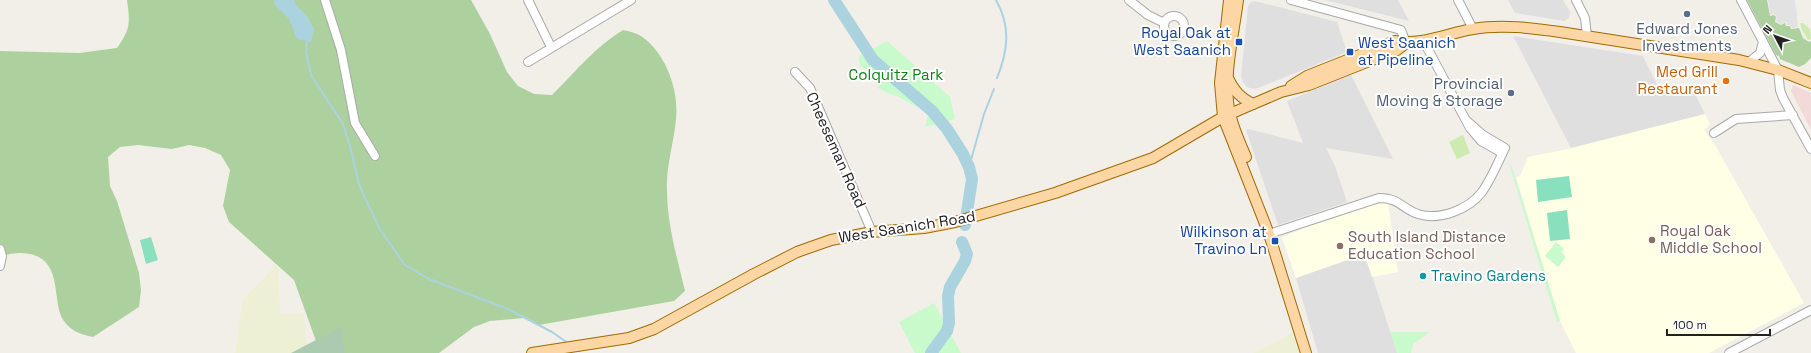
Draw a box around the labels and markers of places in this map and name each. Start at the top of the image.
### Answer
marker: Edward Jones Investments [1682,9,1692,19]
place label: Edward Jones Investments [1636,19,1738,55]
place label: Royal Oak at West Saanich [1133,23,1231,59]
place label: West Saanich at Pipeline [1358,33,1456,69]
marker: Royal Oak at West Saanich [1234,37,1244,47]
marker: West Saanich at Pipeline [1345,47,1355,57]
place label: Med Grill Restaurant [1638,62,1718,98]
place label: Provincial Moving & Storage [1376,74,1503,110]
marker: Med Grill Restaurant [1721,76,1731,86]
marker: Provincial Moving & Storage [1506,88,1516,98]
place label: Royal Oak Middle School [1660,221,1762,257]
place label: Wilkinson at Travino Ln [1180,222,1267,258]
place label: South Island Distance Education School [1348,227,1506,263]
marker: Royal Oak Middle School [1647,235,1657,245]
marker: Wilkinson at Travino Ln [1270,236,1280,246]
marker: South Island Distance Education School [1335,241,1345,251]
place label: Travino Gardens [1431,266,1546,285]
marker: Travino Gardens [1418,271,1428,281]

